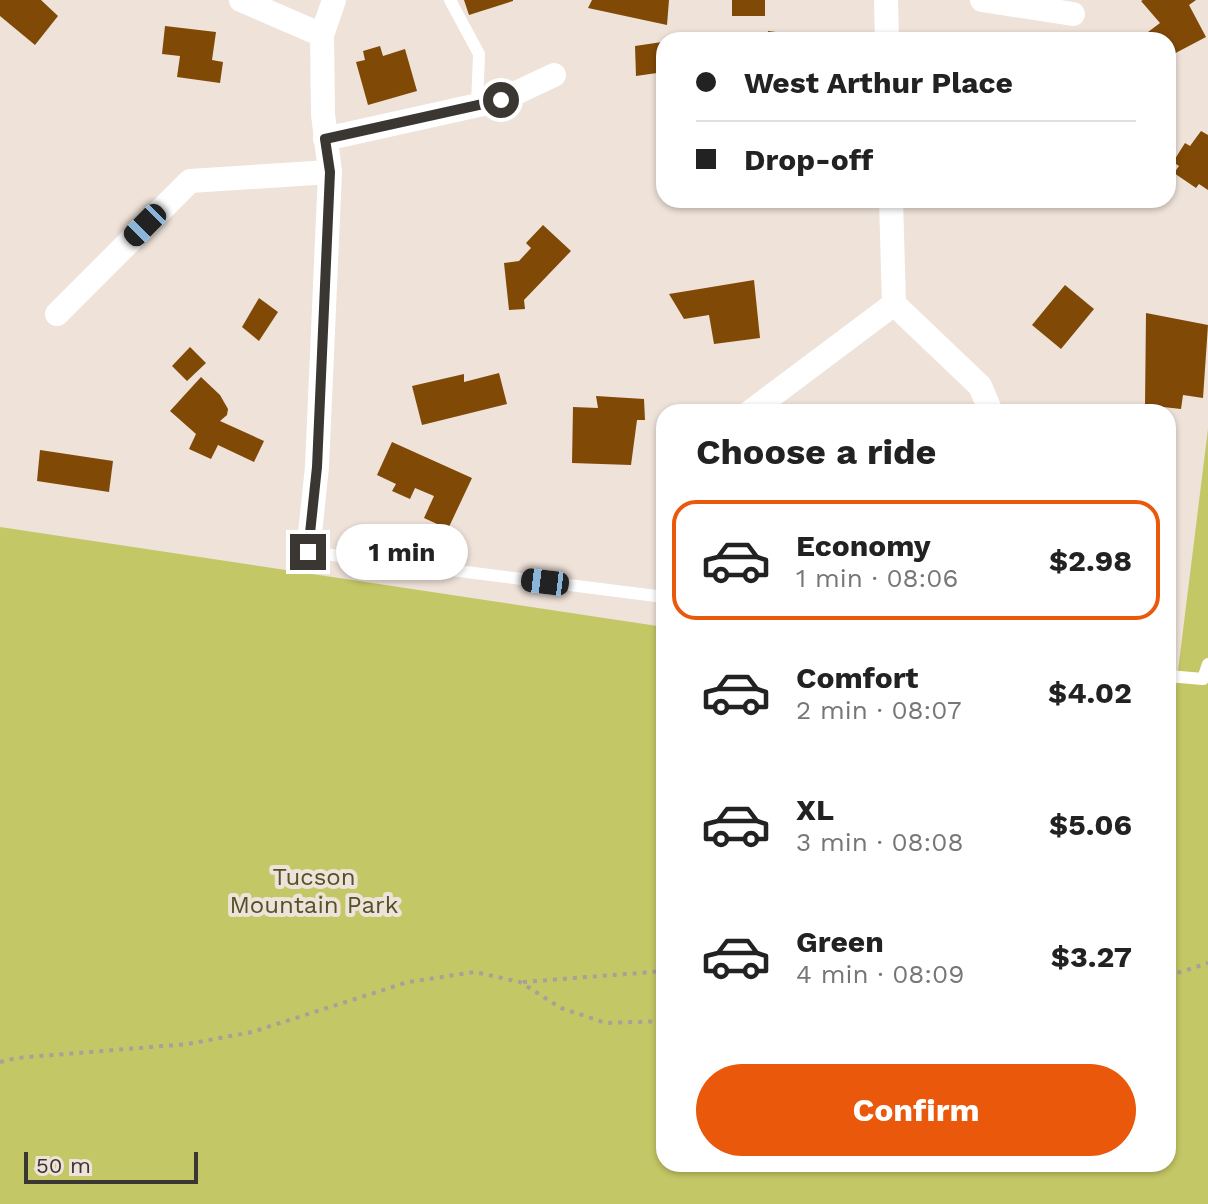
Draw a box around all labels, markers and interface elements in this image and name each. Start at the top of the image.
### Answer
text: West Arthur Place [744,65,1013,100]
route start [483,82,519,118]
text: Drop-off [744,142,873,177]
car [120,200,170,250]
text: Choose a ride [696,431,936,473]
callout: 1 min [336,524,468,580]
icon: car [700,524,772,596]
text: Economy [796,528,931,563]
route end [290,534,326,570]
text: 1 min [369,537,435,567]
text: $2.98 [1049,543,1132,578]
text: 1 min · 08:06 [796,563,958,593]
car [520,567,570,597]
icon: car [700,656,772,728]
text: Comfort [796,660,918,695]
text: $4.02 [1048,675,1132,710]
text: 2 min · 08:07 [796,695,962,725]
icon: car [700,788,772,860]
text: XL [796,792,834,827]
text: $5.06 [1049,807,1132,842]
text: 3 min · 08:08 [796,827,964,857]
park label: Tucson Mountain Park [230,863,399,919]
icon: car [700,920,772,992]
text: Green [796,924,884,959]
text: $3.27 [1051,939,1132,974]
text: 4 min · 08:09 [796,959,964,989]
button: Confirm [696,1064,1136,1156]
scale bar [24,1148,198,1184]
text: 50 m [36,1153,91,1178]

